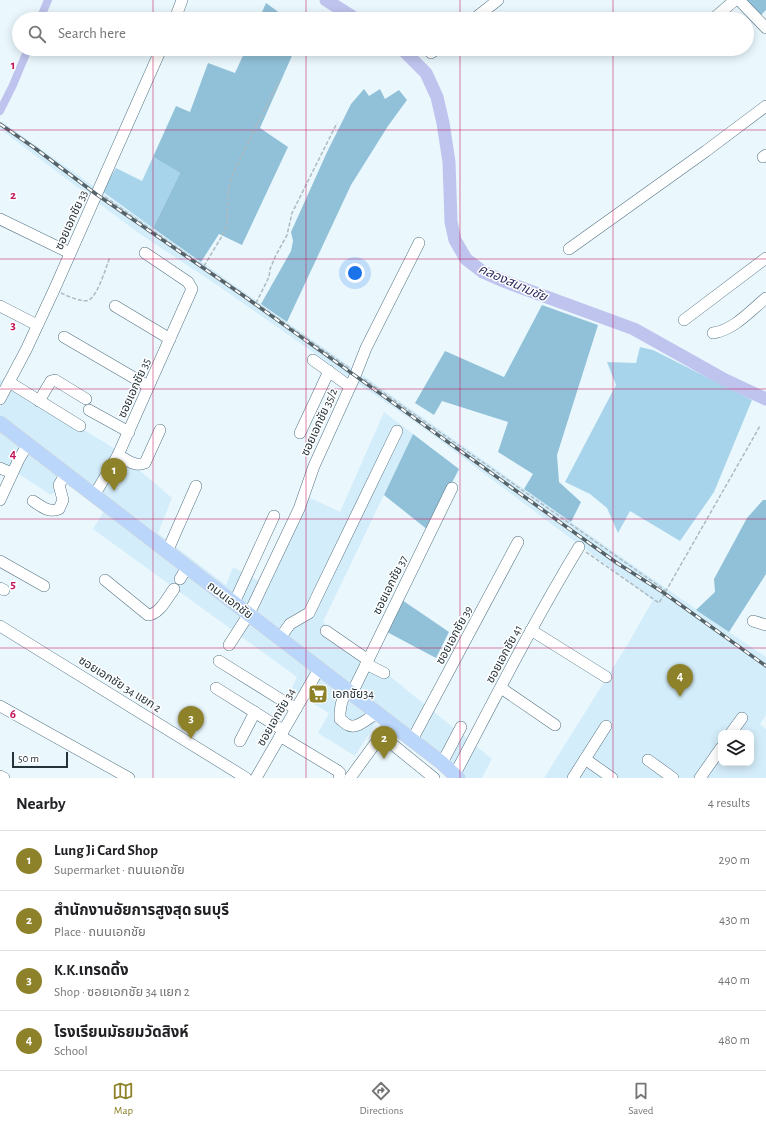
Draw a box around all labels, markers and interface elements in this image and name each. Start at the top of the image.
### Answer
search box [12,12,754,56]
icon: search [26,23,48,45]
text: Search here [58,26,126,41]
text: 1 [11,59,15,72]
street label: ซอยเอกชัย 33 [53,188,89,252]
text: 2 [10,189,16,202]
water label: คลองสนามชัย [476,262,550,305]
your location [345,263,365,283]
text: 3 [10,319,16,332]
street label: ซอยเอกชัย 35 [116,356,152,420]
street label: ซอยเอกชัย 35/2 [299,386,339,458]
text: 4 [10,448,17,461]
pin: 1 [101,458,127,491]
street label: ซอยเอกชัย 37 [371,554,409,616]
text: 5 [10,578,16,591]
street label: ถนนเอกชัย [205,579,255,621]
street label: ซอยเอกชัย 39 [434,603,475,666]
street label: ซอยเอกชัย 41 [484,623,524,685]
street label: ซอยเอกชัย 34 แยก 2 [77,654,164,714]
pin: 4 [667,664,693,697]
supermarket icon: เอกชัย34 [307,683,329,705]
street label: ซอยเอกชัย 34 [255,686,297,748]
place label: เอกชัย34 [332,688,374,700]
pin: 3 [178,706,204,739]
text: 6 [10,708,16,721]
pin: 2 [371,726,397,759]
map controls [718,730,754,766]
button: layers [718,730,754,766]
scale bar [12,750,68,769]
text: 50 m [18,753,39,764]
text: Nearby [16,795,66,812]
text: 4 results [708,797,750,810]
text: Lung Ji Card Shop [54,843,158,858]
text: 1 [27,854,31,867]
text: 290 m [719,854,750,867]
text: Supermarket · ถนนเอกชัย [54,864,185,877]
text: สำนักงานอัยการสูงสุด ธนบุรี [54,903,229,918]
text: 2 [26,914,32,927]
text: 430 m [719,914,750,927]
text: Place · ถนนเอกชัย [54,926,146,939]
text: K.K.เทรดดิ้ง [54,963,129,978]
text: 3 [26,974,32,987]
text: 440 m [718,974,750,987]
text: Shop · ซอยเอกชัย 34 แยก 2 [54,986,190,999]
text: โรงเรียนมัธยมวัดสิงห์ [54,1025,189,1040]
text: 4 [26,1034,32,1047]
text: 480 m [718,1034,750,1047]
text: School [54,1045,88,1058]
tab: Map [112,1080,134,1117]
tab: Directions [359,1080,403,1117]
tab: Saved [628,1080,653,1117]

